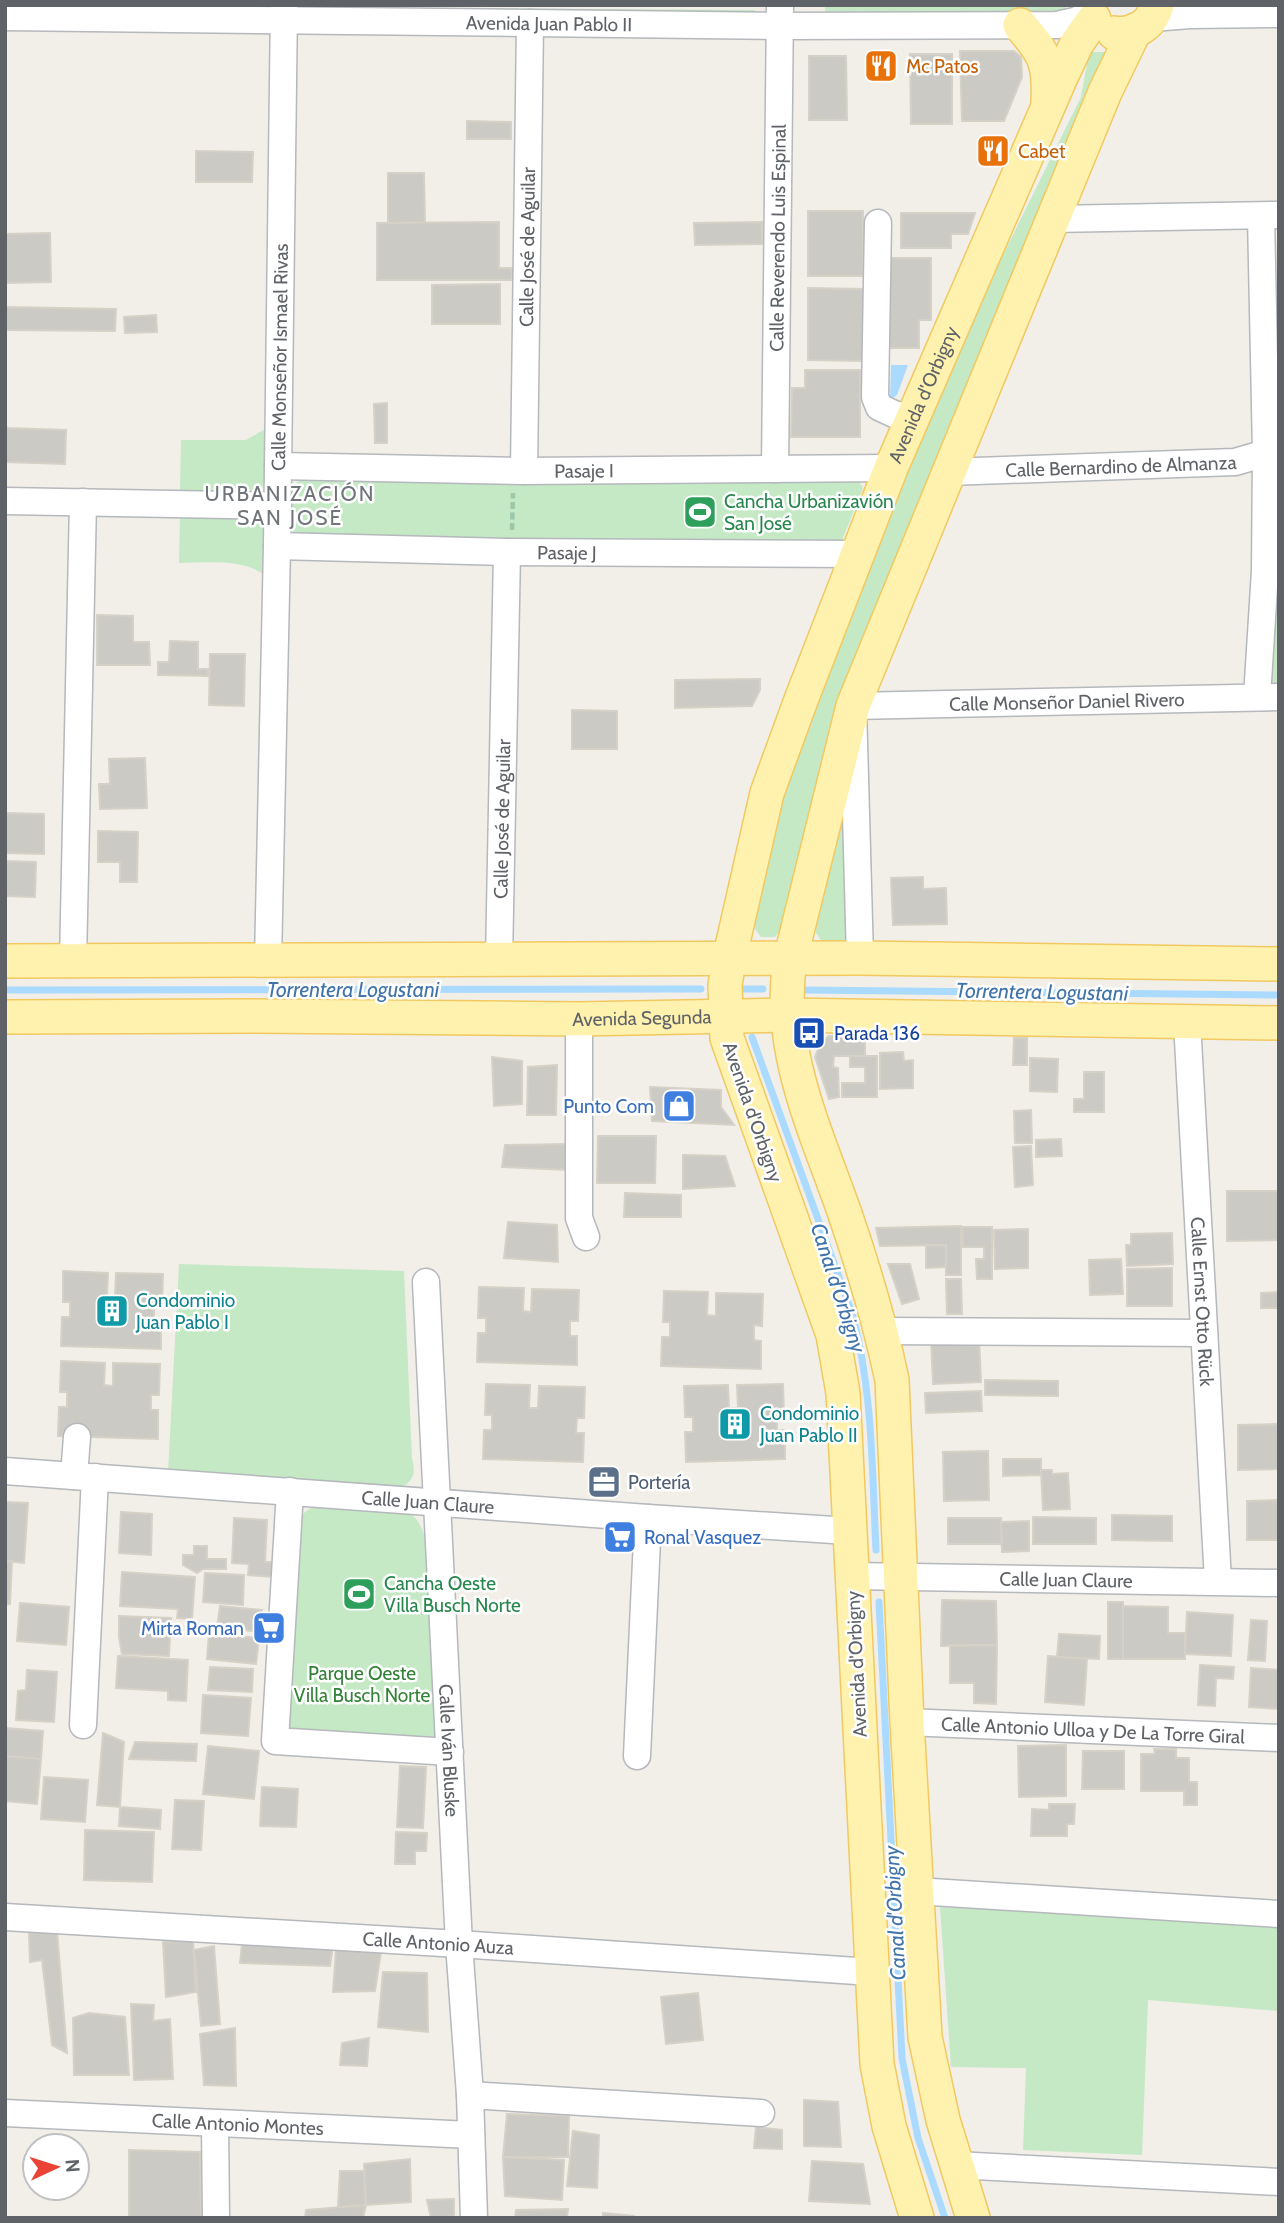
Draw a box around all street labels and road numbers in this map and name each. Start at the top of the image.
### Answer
street label: Avenida Juan Pablo II [466,11,632,36]
street label: Calle Reverendo Luis Espinal [765,124,791,352]
street label: Calle José de Aguilar [515,167,540,327]
street label: Calle Monseñor Ismael Rivas [267,243,293,471]
street label: Avenida d'Orbigny [884,322,963,467]
street label: Calle Bernardino de Almanza [1005,451,1237,482]
street label: Pasaje I [554,459,614,483]
street label: Pasaje J [537,541,597,565]
street label: Calle Monseñor Daniel Rivero [949,688,1185,716]
street label: Calle José de Aguilar [489,739,515,899]
street label: Avenida Segunda [572,1005,712,1031]
street label: Avenida d'Orbigny [718,1039,787,1186]
street label: Calle Ernst Otto Rück [1186,1216,1218,1387]
street label: Calle Juan Claure [361,1486,495,1519]
street label: Calle Juan Claure [999,1567,1133,1593]
street label: Avenida d'Orbigny [841,1590,872,1738]
street label: Calle Iván Bluske [434,1683,464,1818]
street label: Calle Antonio Ulloa y De La Torre Giral [940,1712,1246,1749]
street label: Calle Antonio Auza [362,1927,515,1960]
street label: Calle Antonio Montes [151,2109,324,2140]

